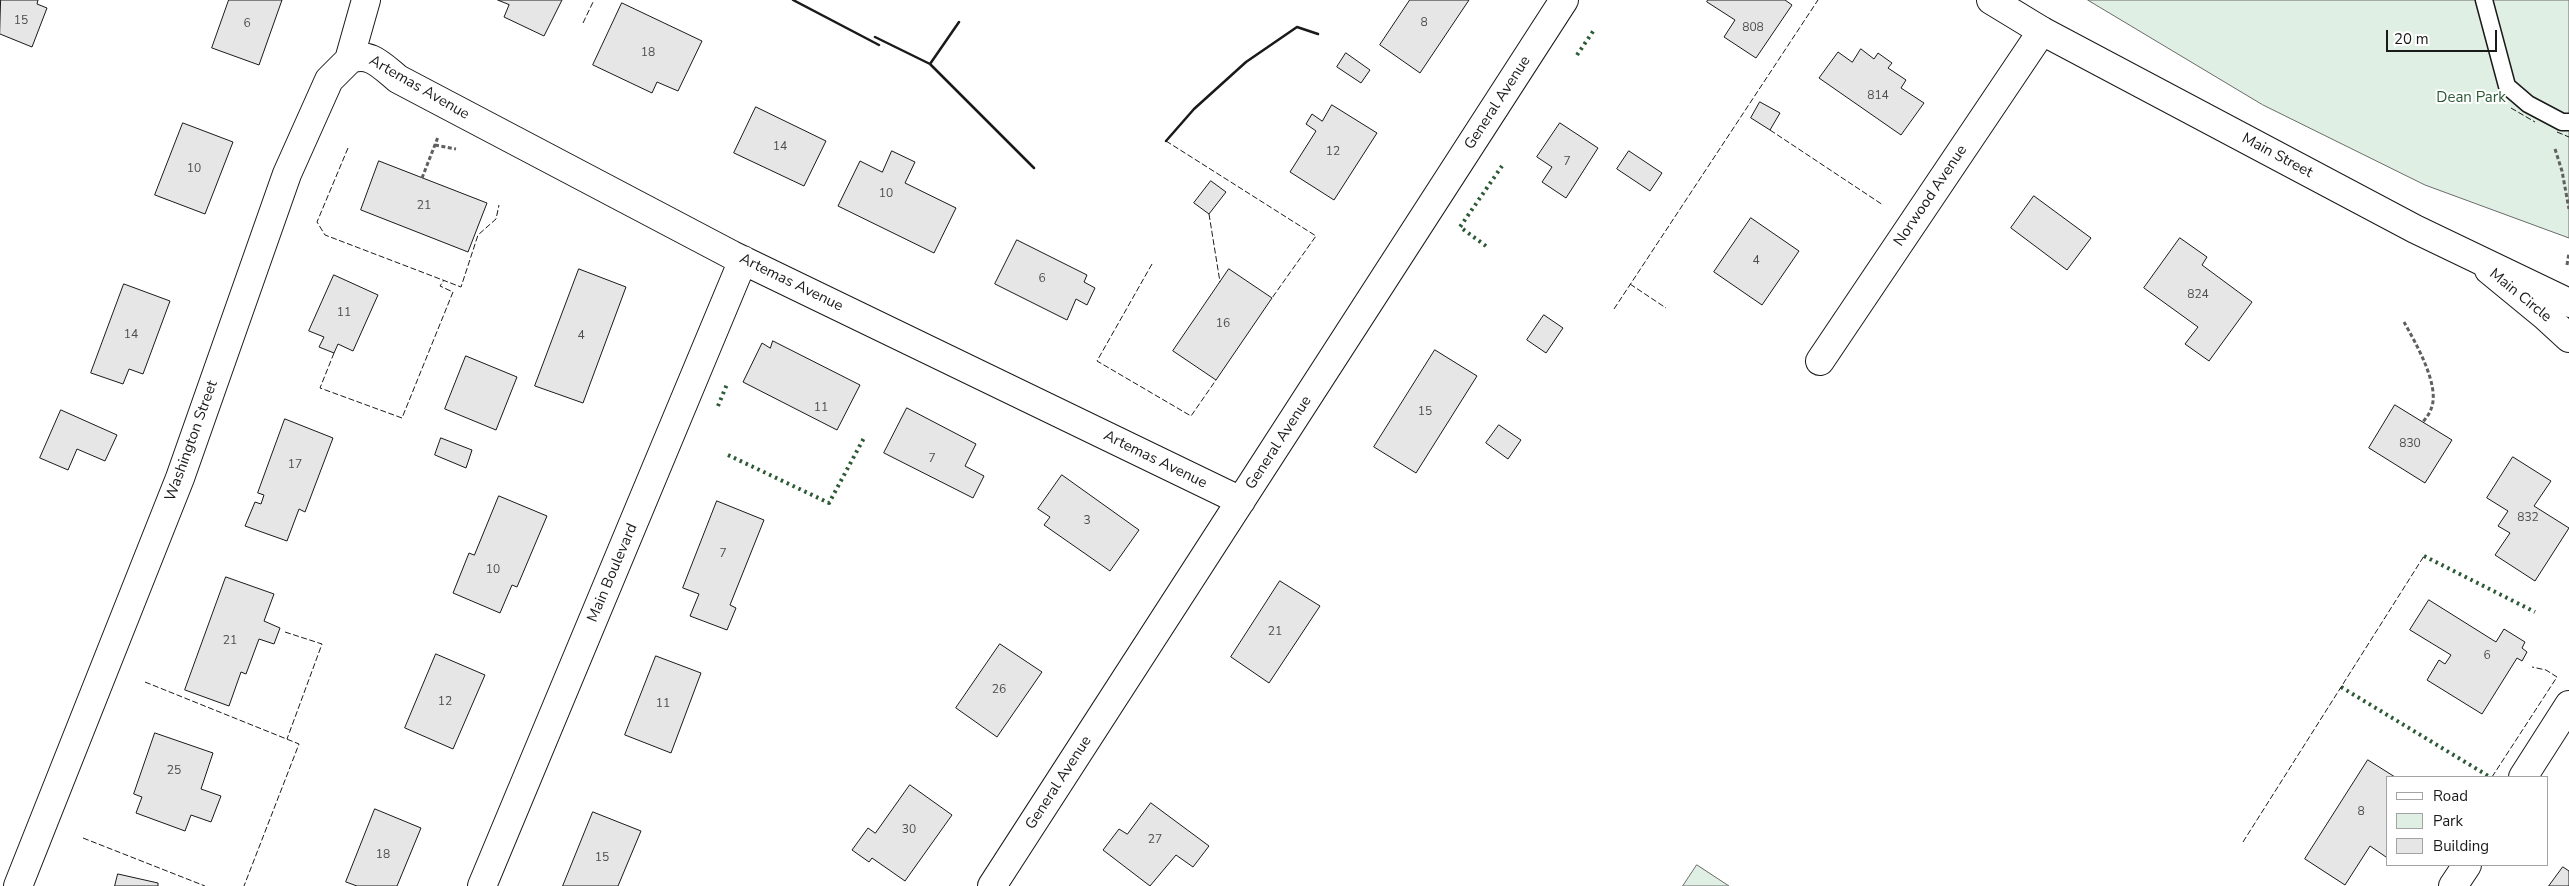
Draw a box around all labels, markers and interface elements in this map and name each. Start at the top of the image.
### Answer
house number: 15 [14,14,28,28]
house number: 8 [1420,16,1428,30]
house number: 6 [243,17,251,31]
scale bar [2389,20,2500,52]
house number: 808 [1742,21,1764,35]
text: 20 m [2394,29,2429,49]
house number: 18 [641,46,655,60]
street label: Artemas Avenue [366,52,472,124]
street label: General Avenue [1461,53,1535,153]
house number: 814 [1867,89,1889,103]
park label: Dean Park [2436,89,2506,107]
street label: Main Street [2239,130,2315,182]
house number: 14 [773,140,787,154]
street label: Norwood Avenue [1891,142,1971,250]
house number: 12 [1326,145,1340,159]
house number: 7 [1563,155,1571,169]
house number: 10 [187,162,201,176]
house number: 10 [879,187,893,201]
house number: 21 [417,199,431,213]
street label: Artemas Avenue [736,250,846,316]
house number: 4 [1752,254,1760,268]
street label: Main Circle [2485,265,2555,327]
house number: 6 [1038,272,1046,286]
house number: 824 [2187,288,2209,302]
house number: 11 [337,306,351,320]
house number: 16 [1216,317,1230,331]
house number: 14 [124,328,138,342]
house number: 4 [577,329,585,343]
street label: Washington Street [162,378,222,504]
street label: General Avenue [1242,393,1316,493]
house number: 11 [814,401,828,415]
house number: 15 [1418,405,1432,419]
street label: Artemas Avenue [1100,427,1210,493]
house number: 830 [2399,437,2421,451]
house number: 7 [928,452,936,466]
house number: 17 [288,458,302,472]
house number: 832 [2517,511,2539,525]
house number: 3 [1083,514,1091,528]
street label: Main Boulevard [584,521,642,625]
house number: 7 [719,547,727,561]
house number: 10 [486,563,500,577]
house number: 21 [1268,625,1282,639]
house number: 21 [223,634,237,648]
house number: 6 [2483,649,2491,663]
house number: 26 [992,683,1006,697]
house number: 12 [438,695,452,709]
house number: 11 [656,697,670,711]
street label: General Avenue [1022,733,1096,833]
house number: 25 [167,764,181,778]
legend [2386,776,2549,866]
text: Road [2433,786,2468,806]
house number: 8 [2357,805,2365,819]
text: Park [2433,811,2463,831]
house number: 30 [902,823,916,837]
house number: 27 [1148,833,1162,847]
text: Building [2433,836,2489,856]
house number: 18 [376,848,390,862]
house number: 15 [595,851,609,865]

